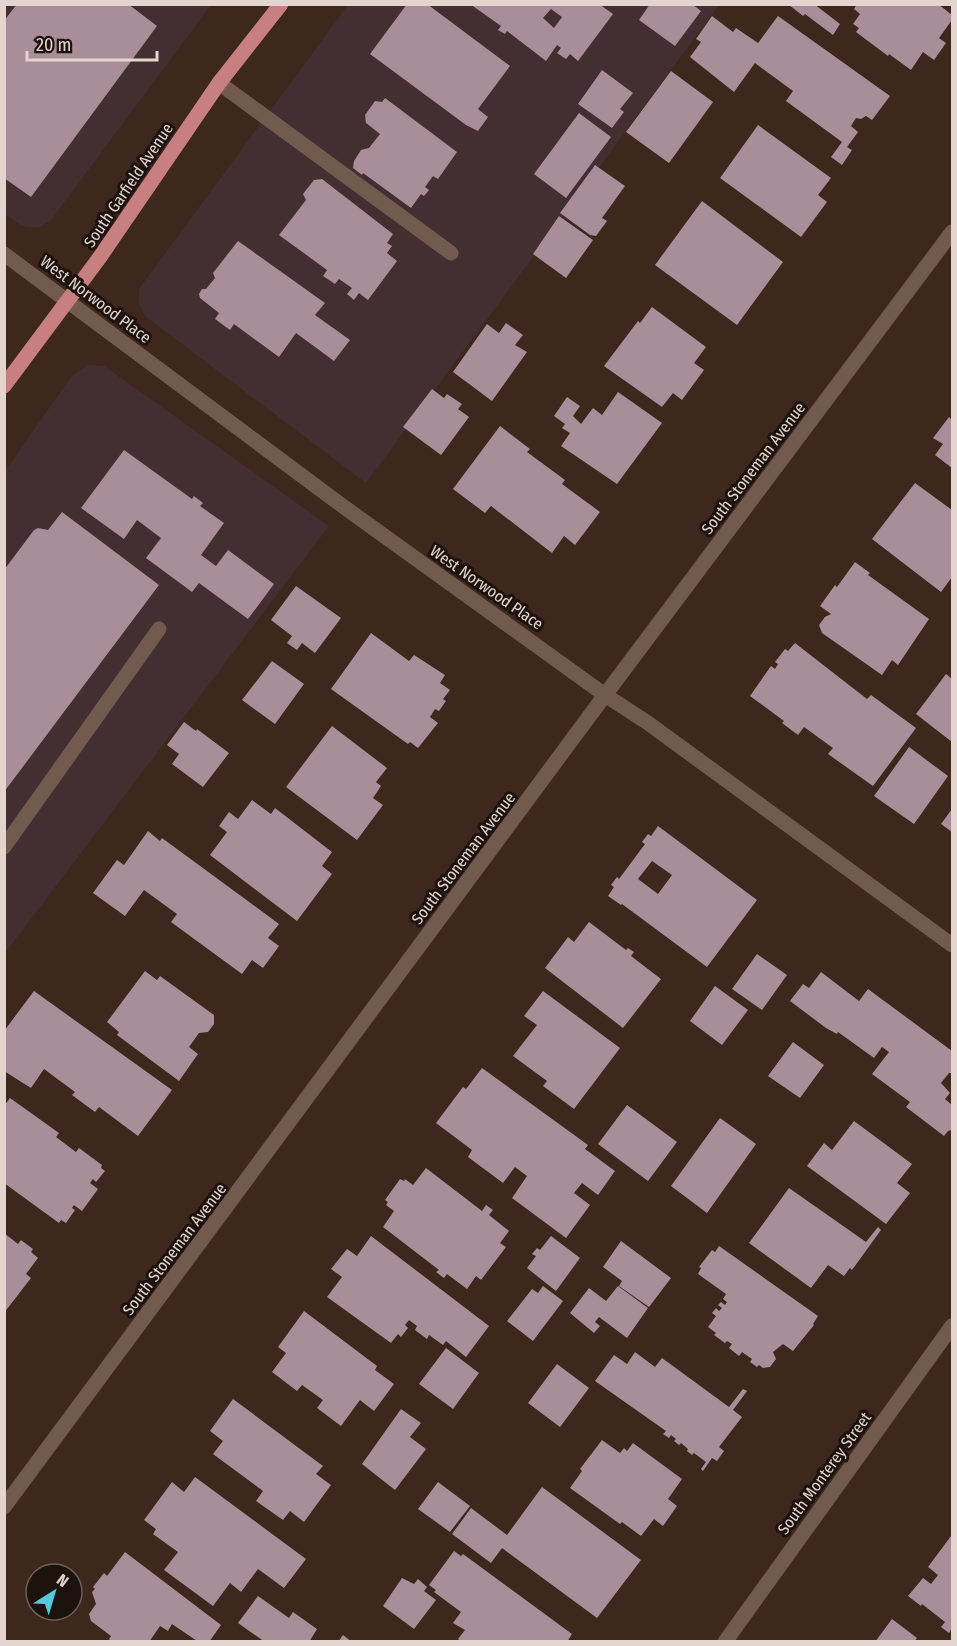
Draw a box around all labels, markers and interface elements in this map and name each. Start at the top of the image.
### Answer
scale bar [27,24,158,62]
text: 20 m [36,34,71,56]
street label: South Garfield Avenue [80,120,177,251]
street label: West Norwood Place [37,252,155,347]
street label: South Stoneman Avenue [698,399,809,538]
street label: West Norwood Place [427,541,547,634]
street label: South Stoneman Avenue [408,789,519,928]
street label: South Stoneman Avenue [119,1180,230,1319]
street label: South Monterey Street [774,1408,876,1538]
north arrow [24,1562,84,1622]
text: N [53,1570,72,1591]

